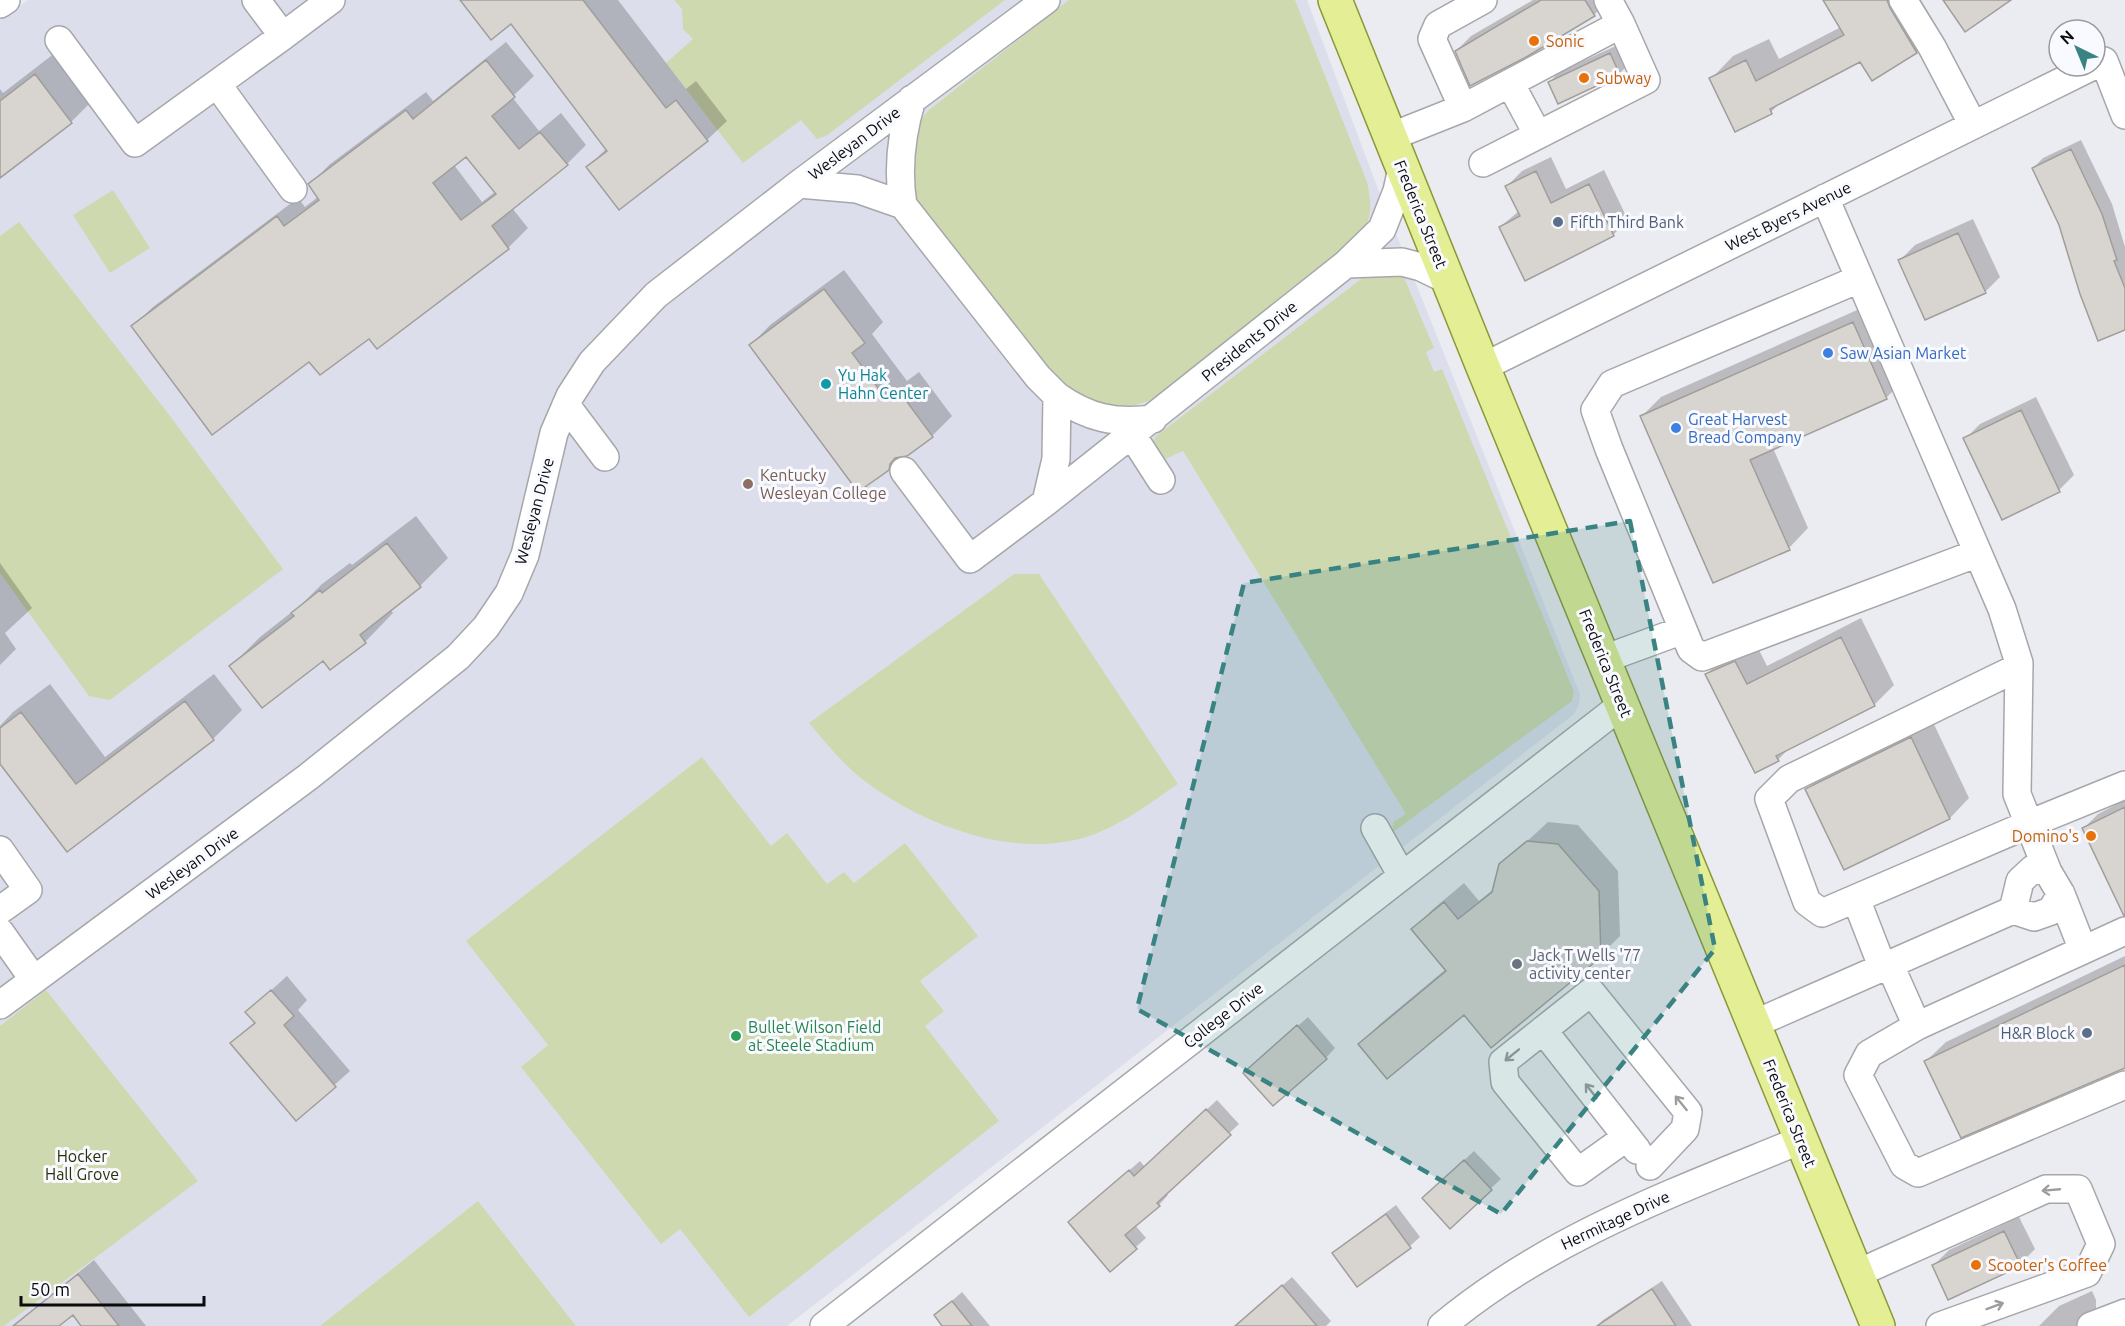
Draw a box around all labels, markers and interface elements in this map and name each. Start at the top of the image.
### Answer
north arrow [2047,18,2107,78]
text: N [2056,26,2077,48]
place label: Sonic [1546,32,1585,50]
marker: Sonic [1527,34,1541,48]
place label: Subway [1596,69,1651,87]
marker: Subway [1577,71,1591,85]
street label: Wesleyan Drive [805,103,903,183]
street label: Frederica Street [1391,157,1451,271]
street label: West Byers Avenue [1722,178,1854,254]
place label: Fifth Third Bank [1570,213,1684,231]
marker: Fifth Third Bank [1551,215,1565,229]
street label: Presidents Drive [1198,297,1300,385]
place label: Saw Asian Market [1840,344,1967,362]
marker: Saw Asian Market [1821,346,1835,360]
place label: Yu Hak Hahn Center [838,366,928,402]
marker: Yu Hak Hahn Center [819,377,833,391]
place label: Great Harvest Bread Company [1688,410,1802,446]
marker: Great Harvest Bread Company [1669,421,1683,435]
street label: Wesleyan Drive [511,456,557,566]
place label: Kentucky Wesleyan College [760,466,886,502]
marker: Kentucky Wesleyan College [741,477,755,491]
street label: Frederica Street [1576,606,1636,720]
street label: Wesleyan Drive [142,823,242,903]
place label: Domino's [2012,827,2079,845]
marker: Domino's [2084,829,2098,843]
place label: Jack T Wells '77 activity center [1529,946,1641,982]
marker: Jack T Wells '77 activity center [1510,957,1524,971]
street label: College Drive [1180,978,1266,1052]
place label: Bullet Wilson Field at Steele Stadium [748,1018,881,1054]
place label: H&R Block [2001,1024,2075,1042]
marker: H&R Block [2080,1026,2094,1040]
marker: Bullet Wilson Field at Steele Stadium [729,1029,743,1043]
one-way arrow [1504,1048,1520,1061]
street label: Frederica Street [1760,1056,1820,1170]
one-way arrow [1585,1083,1598,1099]
one-way arrow [1675,1096,1688,1112]
park label: Hocker Hall Grove [45,1147,119,1183]
one-way arrow [2042,1185,2061,1196]
street label: Hermitage Drive [1558,1187,1672,1253]
place label: Scooter's Coffee [1988,1256,2107,1274]
marker: Scooter's Coffee [1969,1258,1983,1272]
scale bar [21,1269,204,1307]
text: 50 m [30,1279,70,1299]
one-way arrow [1985,1300,2004,1311]

